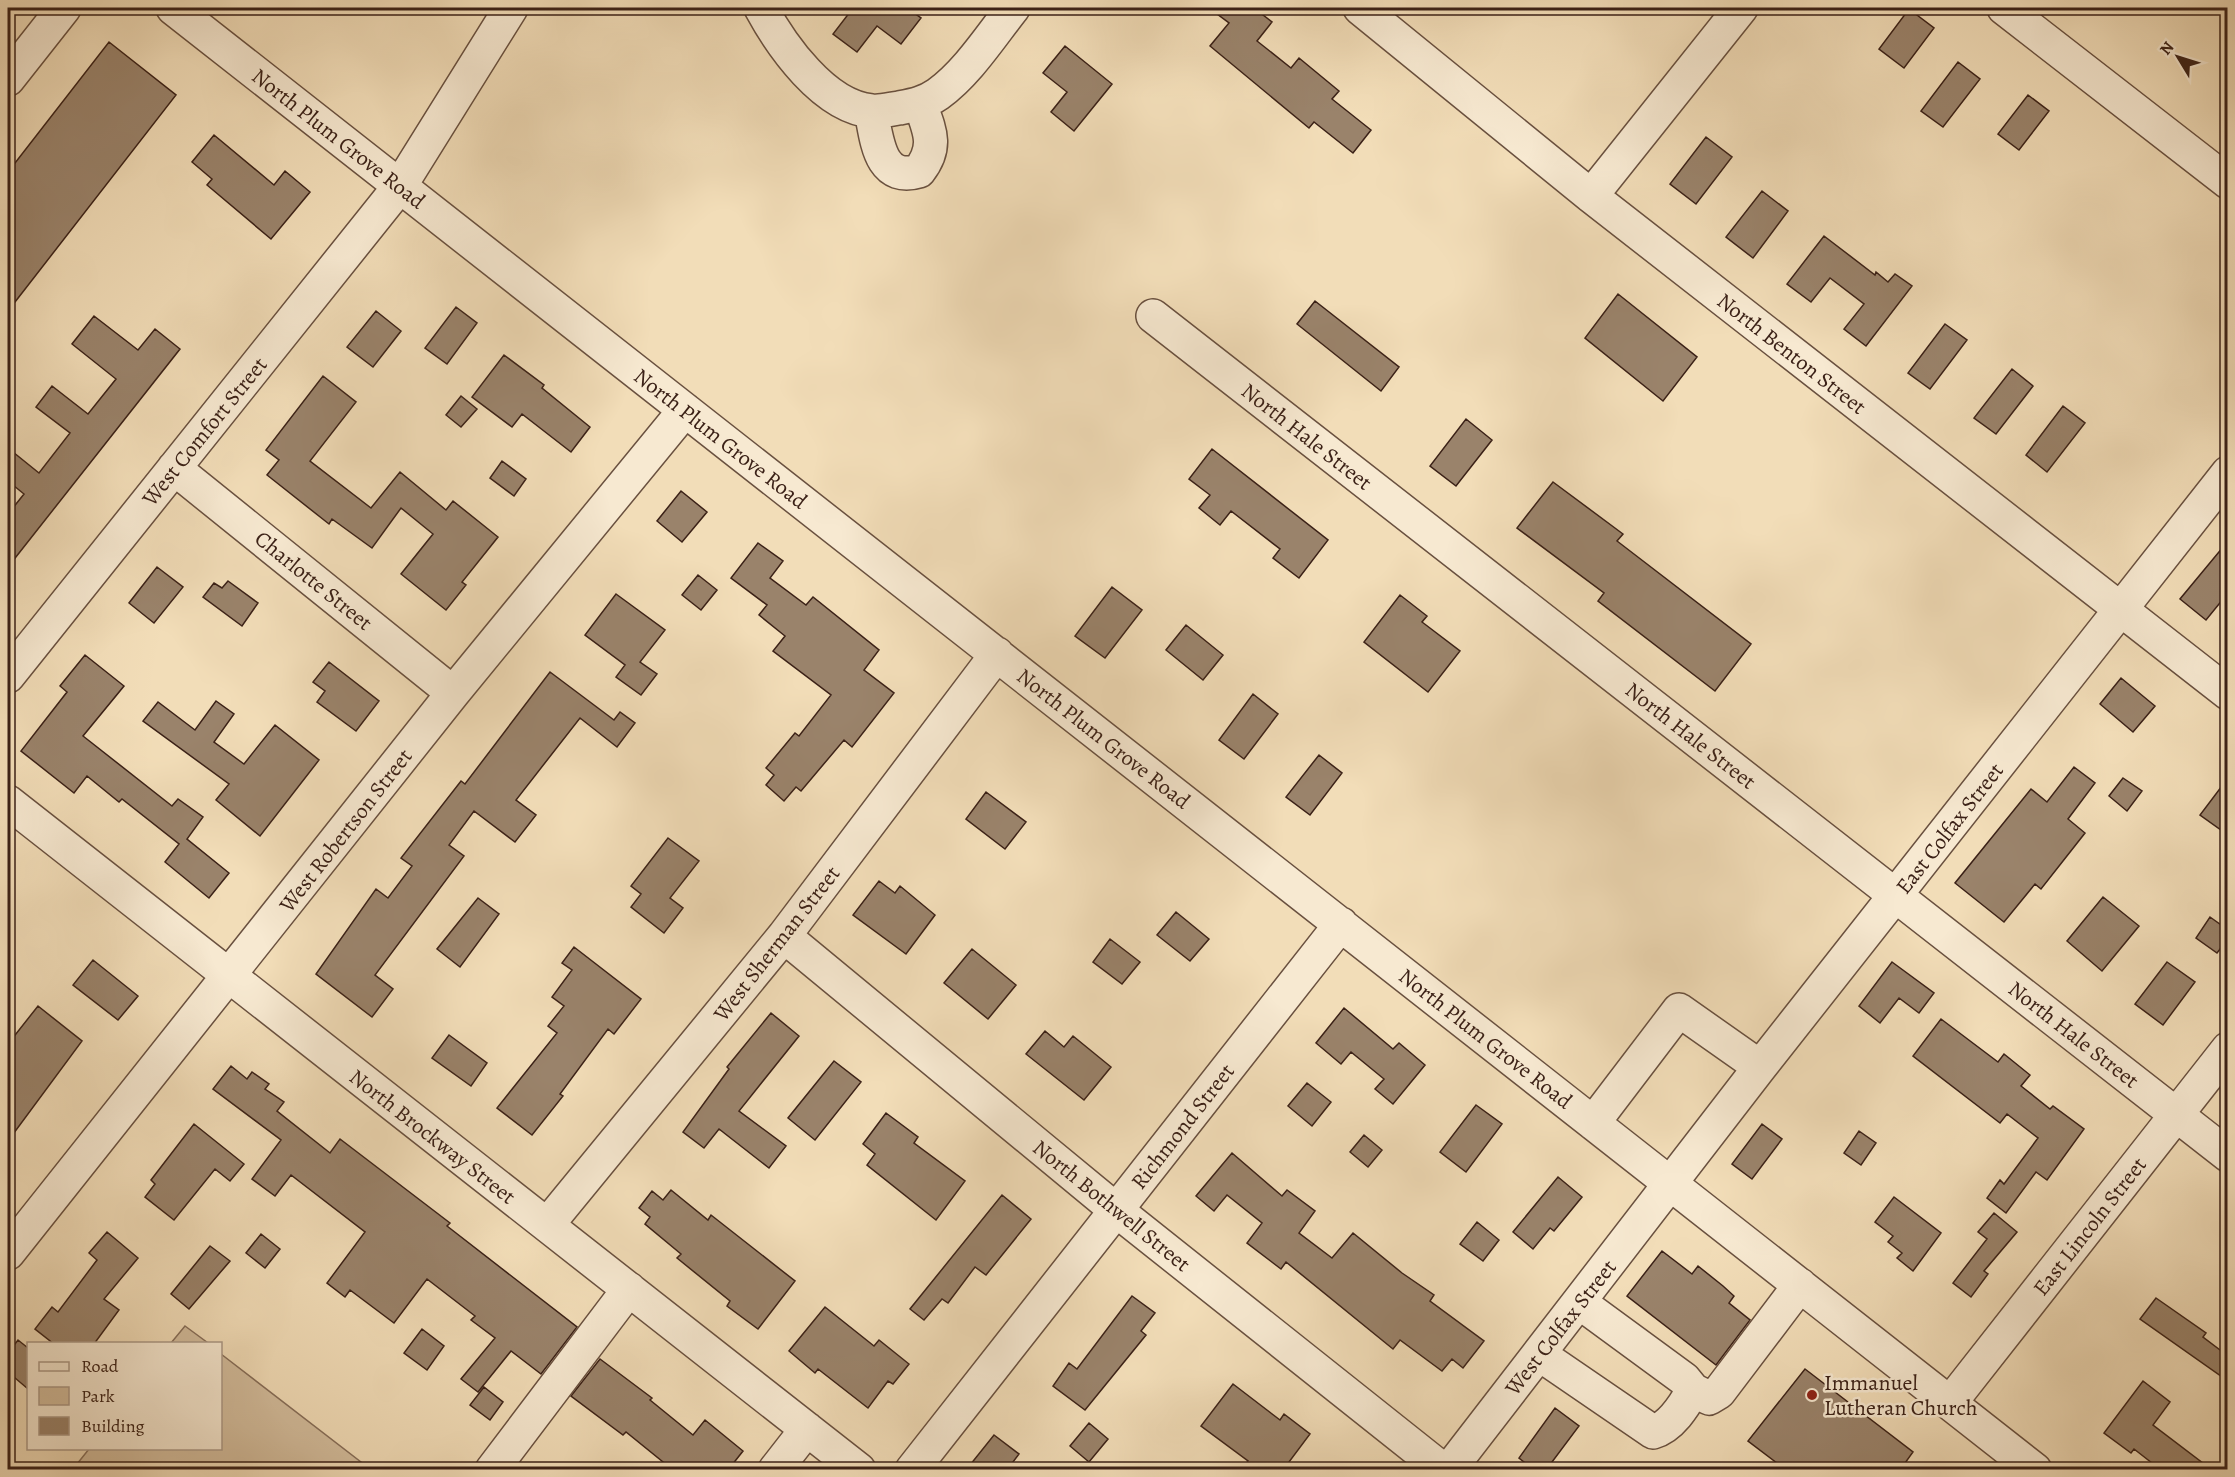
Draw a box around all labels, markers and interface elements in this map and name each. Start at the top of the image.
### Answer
north arrow [2148,27,2208,87]
text: N [2155,37,2179,60]
street label: North Plum Grove Road [245,61,432,216]
street label: North Benton Street [1711,286,1872,422]
street label: West Comfort Street [135,351,274,513]
street label: North Plum Grove Road [627,361,814,516]
street label: North Hale Street [1235,376,1378,497]
street label: Charlotte Street [248,524,379,638]
street label: North Plum Grove Road [1010,661,1197,816]
street label: North Hale Street [1619,675,1762,796]
street label: West Robertson Street [272,743,419,919]
street label: East Colfax Street [1889,757,2011,901]
street label: West Sherman Street [706,860,847,1028]
street label: North Plum Grove Road [1392,961,1579,1116]
street label: North Hale Street [2002,974,2145,1095]
street label: Richmond Street [1124,1057,1241,1196]
street label: North Brockway Street [343,1062,522,1211]
street label: North Bothwell Street [1026,1133,1197,1279]
street label: East Lincoln Street [2026,1151,2153,1302]
street label: West Colfax Street [1498,1253,1623,1403]
legend [27,1342,222,1450]
text: Road [81,1354,119,1378]
place label: Immanuel Lutheran Church [1824,1368,1978,1423]
text: Park [81,1384,115,1408]
marker: Immanuel Lutheran Church [1805,1388,1819,1402]
text: Building [81,1414,145,1438]

